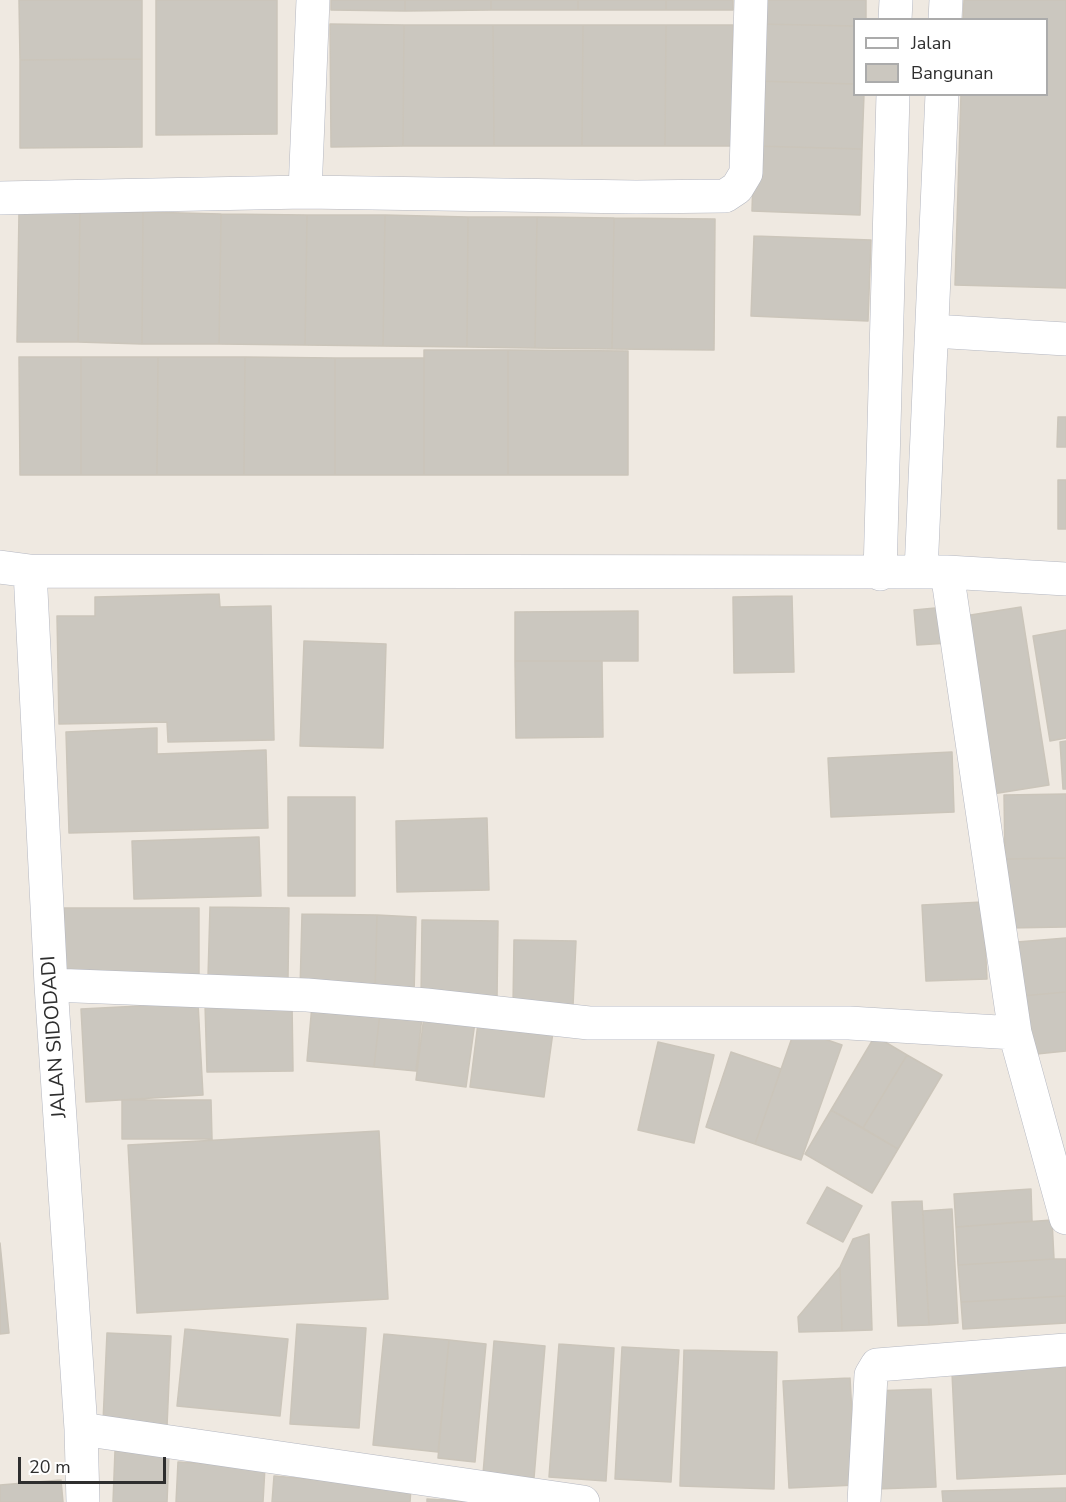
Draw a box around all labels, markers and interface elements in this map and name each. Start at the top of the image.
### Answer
legend [853,18,1048,96]
text: Jalan [911,31,951,55]
text: Bangunan [911,61,994,85]
street label: JALAN SIDODADI [37,955,73,1119]
scale bar [21,1445,170,1483]
text: 20 m [29,1455,71,1479]

